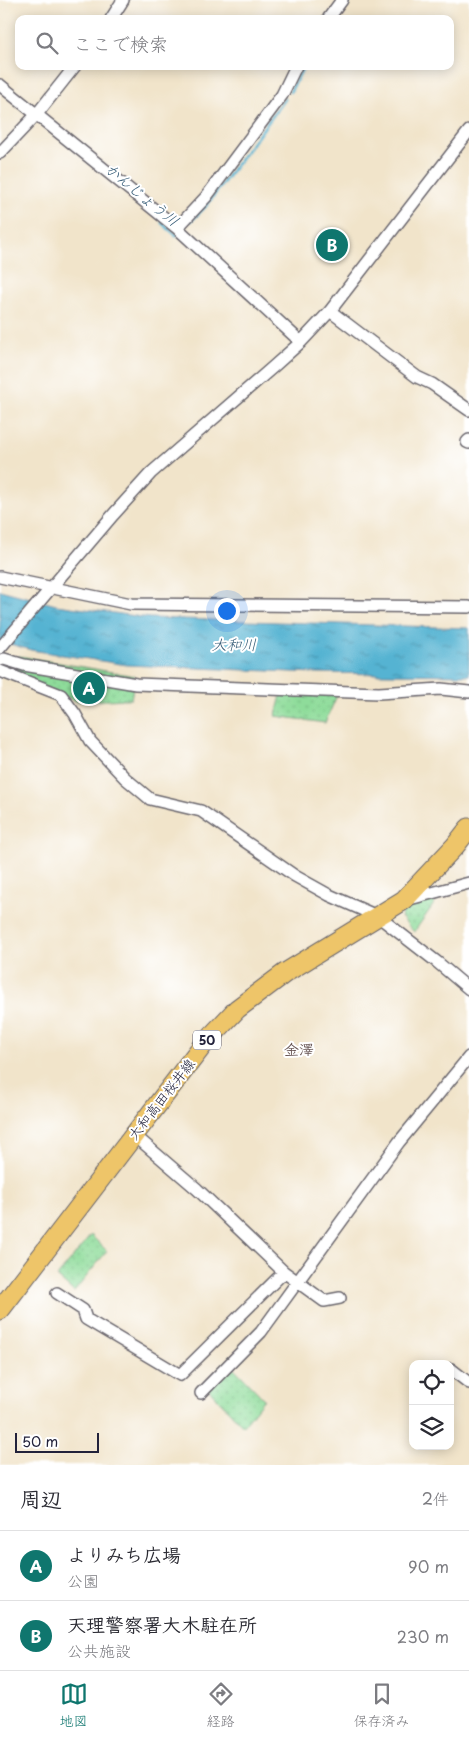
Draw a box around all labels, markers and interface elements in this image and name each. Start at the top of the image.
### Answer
search box [15,15,454,70]
icon: search [33,29,61,57]
text: ここで検索 [73,29,168,57]
water label: かんじょう川 [101,157,185,231]
pin: B [316,226,348,264]
your location [214,598,240,624]
water label: 大和川 [211,632,257,655]
pin: A [73,669,105,707]
road number: 50 [193,1030,221,1050]
district label: 金澤 [284,1037,314,1060]
street label: 大和高田桜井線 [123,1054,199,1144]
map controls [409,1360,454,1450]
button: locate [409,1360,454,1405]
button: layers [409,1405,454,1450]
scale bar [15,1430,99,1453]
text: 50 m [22,1431,58,1452]
text: 周辺 [20,1482,62,1514]
text: 2件 [422,1486,449,1510]
text: よりみち広場 [67,1540,181,1568]
text: A [30,1554,42,1578]
text: 90 m [408,1554,449,1578]
text: 公園 [67,1568,99,1592]
text: 天理警察署大木駐在所 [67,1610,257,1638]
text: B [31,1624,41,1648]
text: 230 m [397,1624,449,1648]
text: 公共施設 [67,1638,131,1662]
tab: 地図 [60,1680,88,1731]
tab: 経路 [207,1680,235,1731]
tab: 保存済み [354,1680,410,1731]

